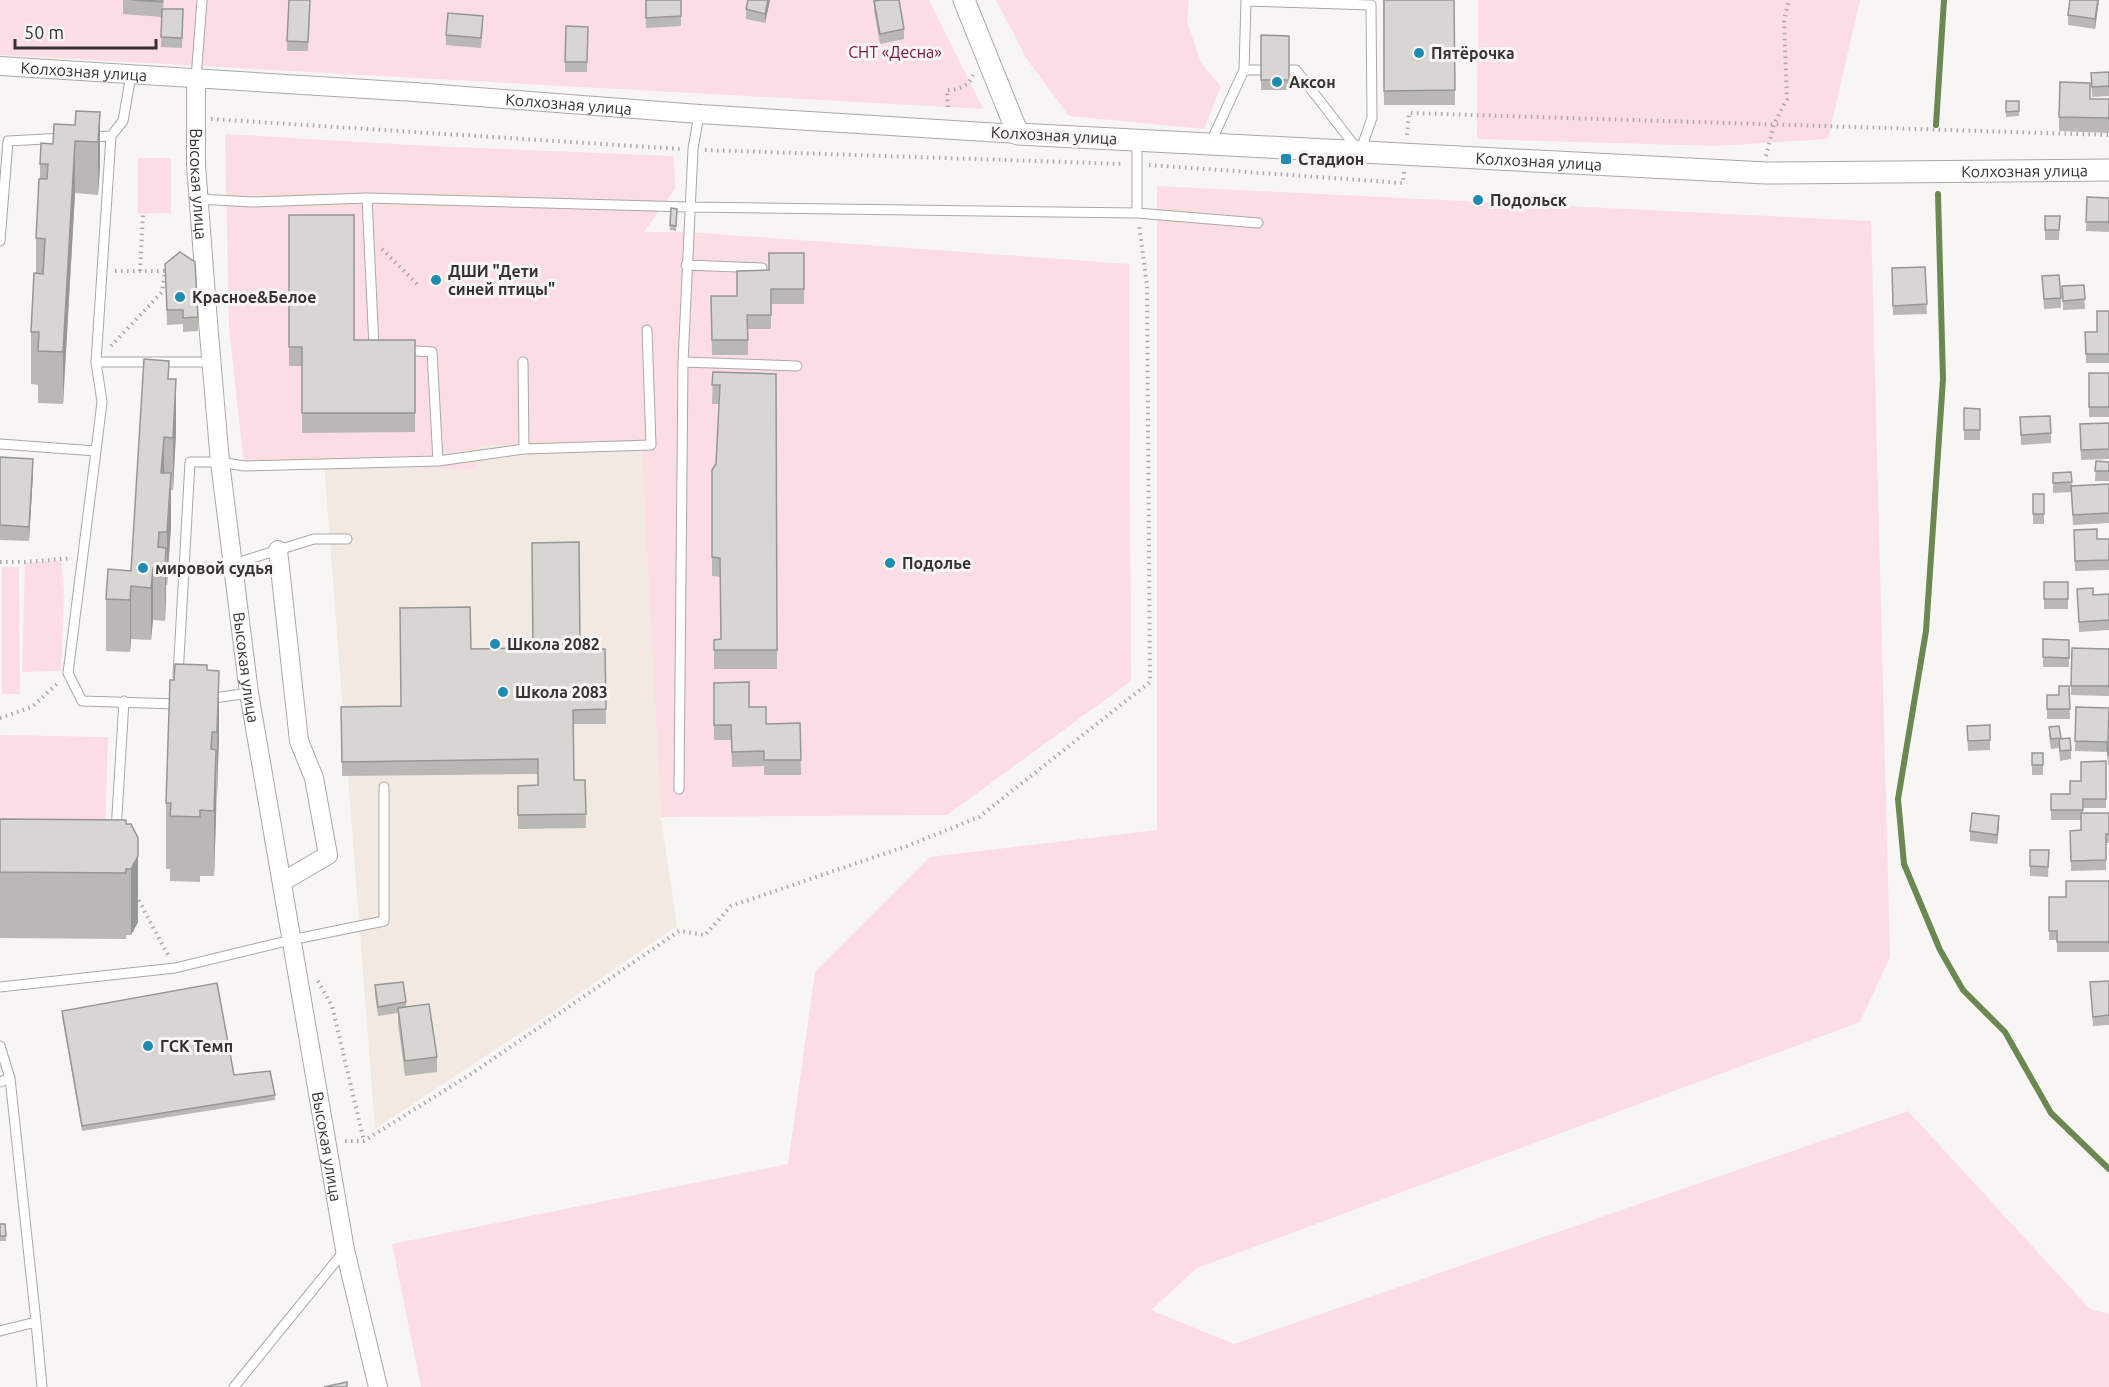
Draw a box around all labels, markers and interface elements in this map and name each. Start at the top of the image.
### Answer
scale bar [15,12,156,50]
text: 50 m [24,22,64,42]
park label: СНТ «Десна» [848,43,942,61]
place label: Пятёрочка [1431,44,1515,62]
marker: Пятёрочка [1412,46,1426,60]
street label: Колхозная улица [20,58,148,84]
place label: Аксон [1289,73,1336,91]
marker: Аксон [1270,75,1284,89]
street label: Колхозная улица [505,90,633,118]
street label: Колхозная улица [990,123,1118,147]
street label: Высокая улица [187,128,211,240]
street label: Колхозная улица [1475,149,1603,173]
place label: Стадион [1298,150,1364,168]
marker: Стадион [1279,152,1293,166]
street label: Колхозная улица [1961,161,2088,180]
place label: Подольск [1490,191,1567,209]
marker: Подольск [1471,193,1485,207]
place label: ДШИ "Дети синей птицы" [448,262,555,298]
marker: ДШИ "Дети синей птицы" [429,273,443,287]
place label: Красное&Белое [192,288,316,306]
marker: Красное&Белое [173,290,187,304]
place label: Подолье [902,554,971,572]
marker: Подолье [883,556,897,570]
place label: мировой судья [155,559,273,577]
marker: мировой судья [136,561,150,575]
street label: Высокая улица [230,611,263,724]
place label: Школа 2082 [507,635,600,653]
marker: Школа 2082 [488,637,502,651]
place label: Школа 2083 [515,683,608,701]
marker: Школа 2083 [496,685,510,699]
place label: ГСК Темп [160,1037,233,1055]
marker: ГСК Темп [141,1039,155,1053]
street label: Высокая улица [309,1090,346,1203]

